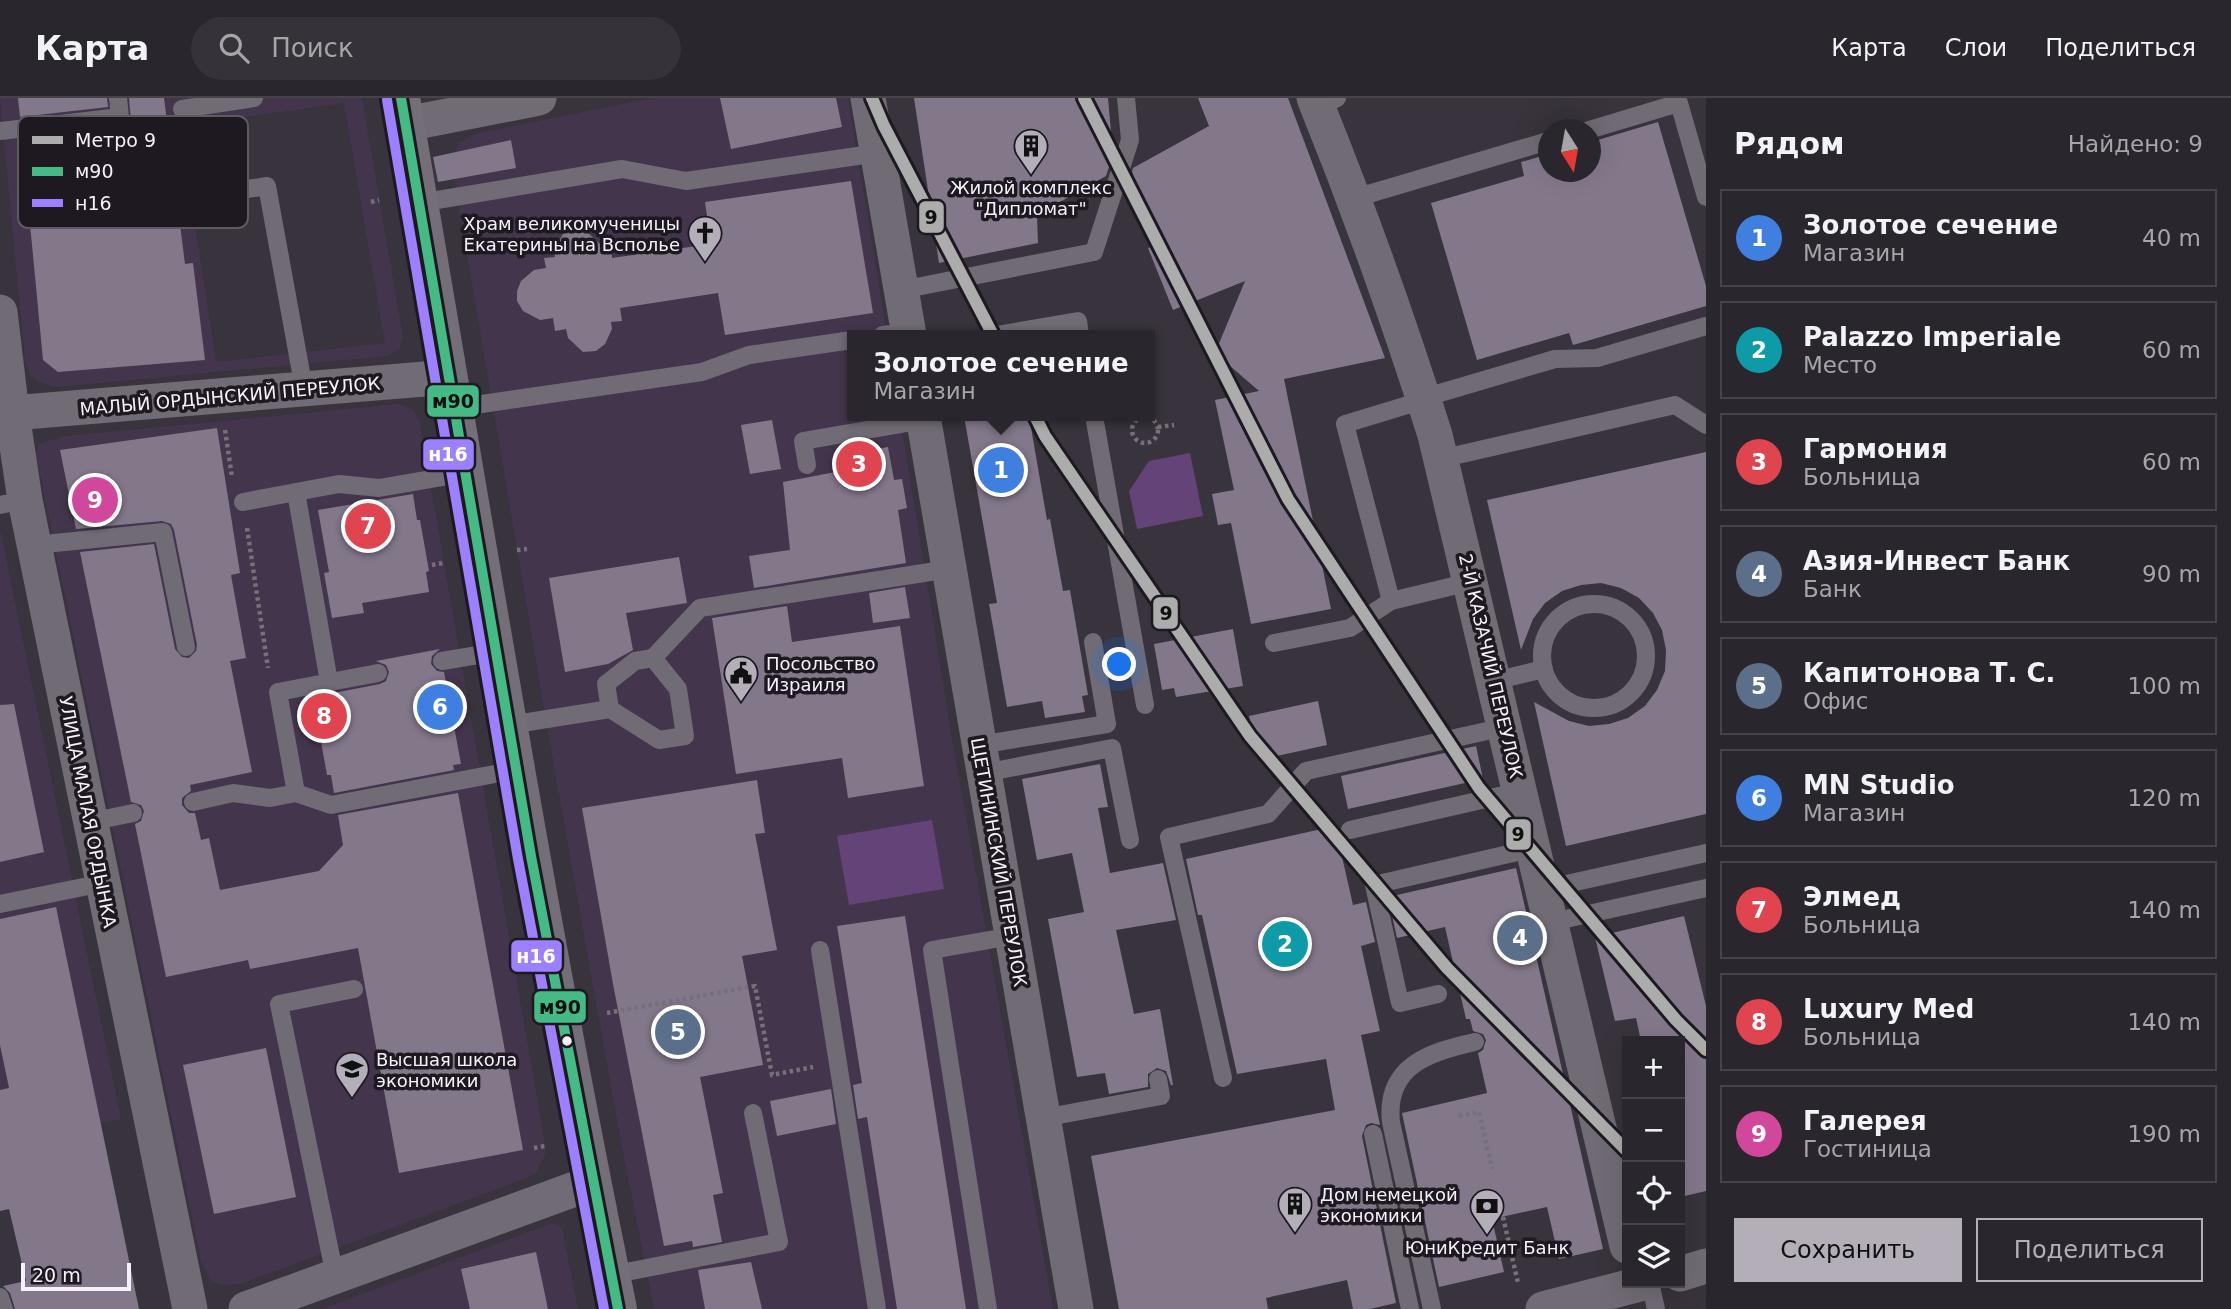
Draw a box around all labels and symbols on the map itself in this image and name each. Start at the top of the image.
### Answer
legend [18,116,248,228]
north arrow [1538,119,1601,182]
building icon: Жилой комплекс "Дипломат" [1012,127,1050,176]
text: Метро 9 [75,129,156,151]
text: м90 [75,160,114,182]
place label: Жилой комплекс "Дипломат" [950,177,1112,219]
text: н16 [75,192,112,214]
line badge: 9 [918,200,945,234]
text: 9 [924,206,938,228]
place label: Храм великомученицы Екатерины на Всполье [463,213,680,255]
church icon: Храм великомученицы Екатерины на Всполье [686,214,724,263]
street label: МАЛЫЙ ОРДЫНСКИЙ ПЕРЕУЛОК [79,372,381,420]
line badge: м90 [426,384,480,418]
text: м90 [432,390,474,412]
line badge: н16 [422,438,475,471]
pin: 3 [836,438,882,490]
text: н16 [428,443,468,465]
pin: 1 [978,444,1024,496]
pin: 9 [72,474,118,526]
pin: 7 [345,500,391,552]
street label: 2-Й КАЗАЧИЙ ПЕРЕУЛОК [1455,552,1527,780]
line badge: 9 [1152,596,1179,630]
text: 9 [1159,602,1173,624]
your location [1102,647,1136,681]
place label: Посольство Израиля [766,653,876,695]
public building icon: Посольство Израиля [722,654,760,703]
pin: 6 [417,681,463,733]
pin: 8 [301,690,347,742]
street label: УЛИЦА МАЛАЯ ОРДЫНКА [55,694,121,930]
street label: ЩЕТИНИНСКИЙ ПЕРЕУЛОК [967,736,1031,988]
line badge: 9 [1505,818,1532,851]
text: 9 [1511,823,1525,845]
pin: 4 [1497,912,1543,964]
pin: 2 [1262,918,1308,970]
line badge: н16 [510,939,563,973]
text: н16 [516,945,556,967]
line badge: м90 [533,990,587,1024]
text: м90 [539,996,581,1018]
pin: 5 [655,1006,701,1058]
unlabelled marker [560,1034,574,1048]
place label: Высшая школа экономики [376,1049,517,1091]
school or university icon: Высшая школа экономики [333,1050,371,1099]
place label: Дом немецкой экономики [1320,1184,1458,1226]
building icon: Дом немецкой экономики [1276,1185,1314,1234]
bank icon: ЮниКредит Банк [1468,1187,1506,1236]
place label: ЮниКредит Банк [1405,1237,1569,1258]
scale bar [21,1260,131,1292]

